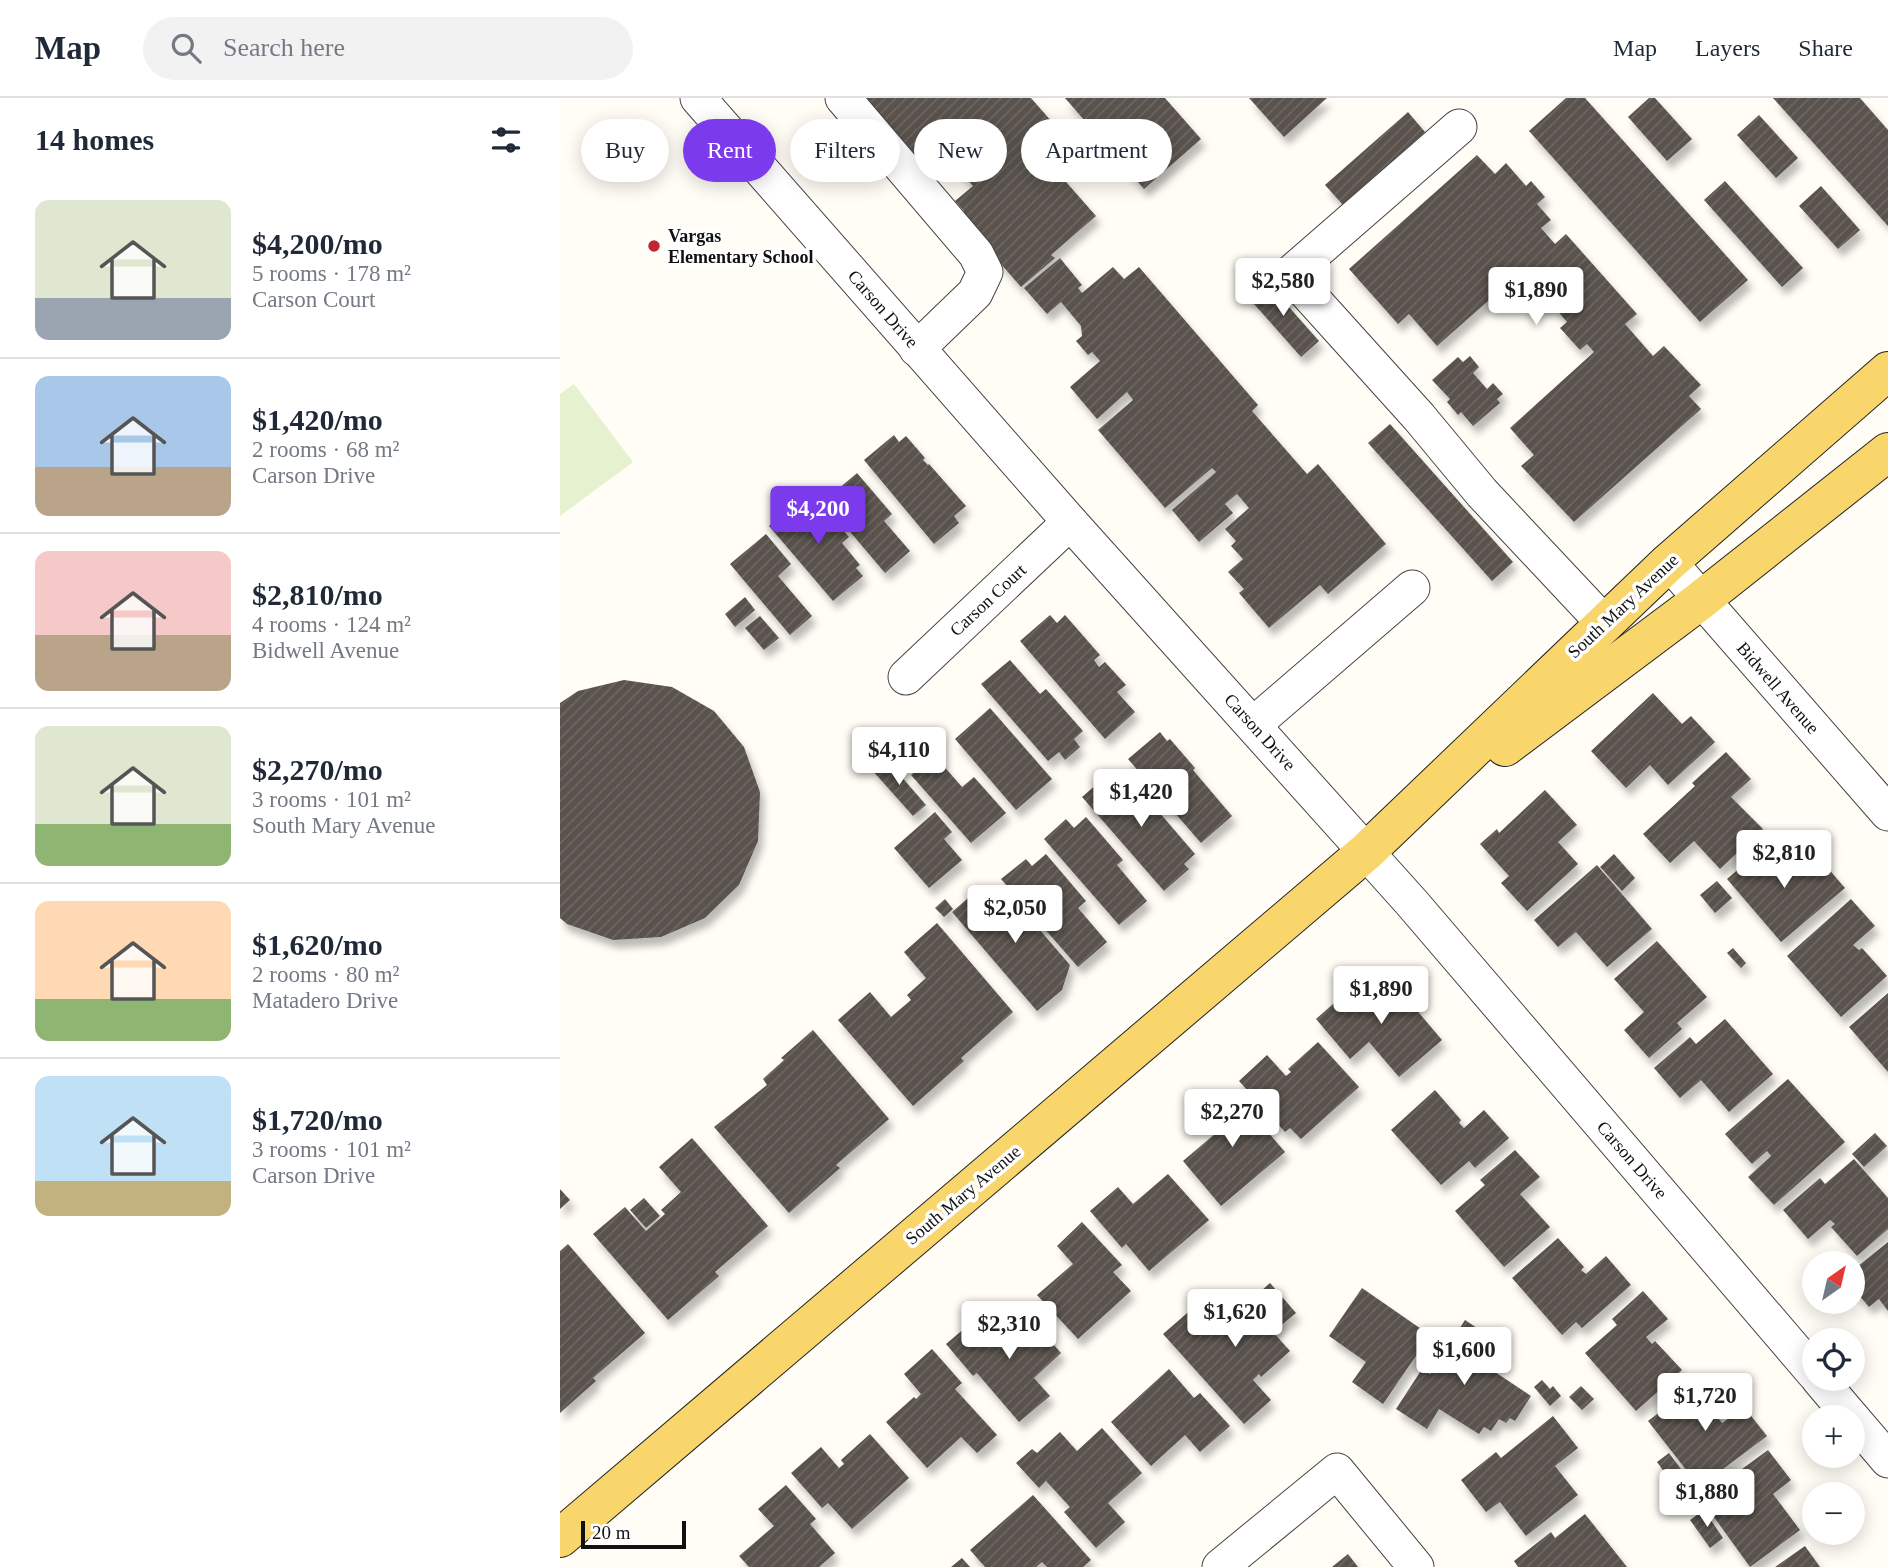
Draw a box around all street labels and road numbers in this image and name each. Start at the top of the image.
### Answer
street label: Carson Drive [844,266,922,352]
street label: South Mary Avenue [1564,550,1682,662]
street label: Carson Court [946,560,1030,640]
street label: Bidwell Avenue [1733,638,1823,738]
street label: Carson Drive [1220,689,1300,775]
street label: Carson Drive [1593,1117,1671,1203]
street label: South Mary Avenue [902,1141,1024,1249]

